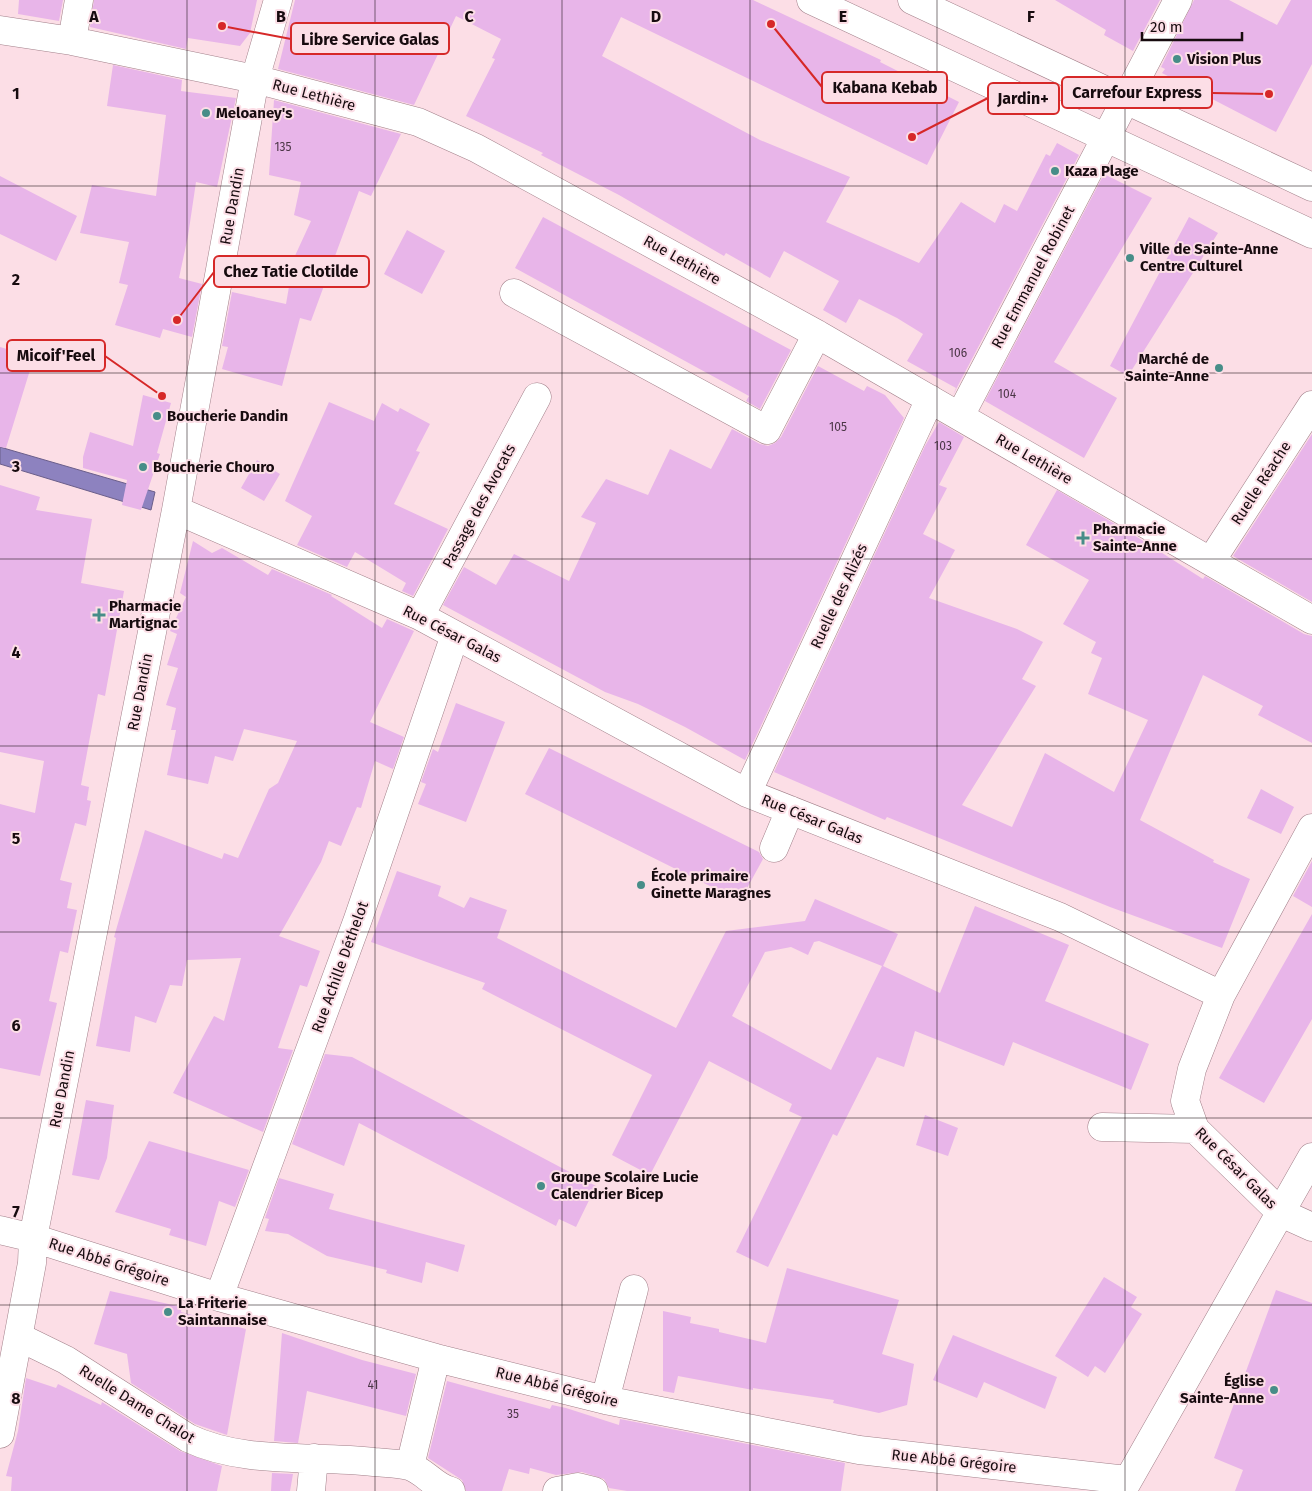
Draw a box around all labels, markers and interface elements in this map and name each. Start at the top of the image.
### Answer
text: A [88,7,99,26]
text: B [276,7,286,26]
text: C [464,7,474,26]
text: D [651,7,661,26]
text: E [839,7,847,26]
text: F [1027,7,1035,26]
scale bar [1142,10,1242,42]
text: 20 m [1150,18,1183,36]
callout: Libre Service Galas [291,23,449,54]
text: Libre Service Galas [301,30,439,49]
place label: Vision Plus [1186,50,1261,68]
marker: Vision Plus [1171,53,1183,65]
callout: Kabana Kebab [822,72,947,103]
street label: Rue Lethière [270,75,358,115]
callout: Carrefour Express [1062,77,1212,108]
text: Kabana Kebab [832,78,938,97]
callout: Jardin+ [988,83,1059,114]
text: Carrefour Express [1072,83,1202,102]
text: 1 [12,84,20,103]
text: Jardin+ [996,89,1049,108]
place label: Meloaney's [216,104,293,122]
marker: Meloaney's [200,107,212,119]
house number: 135 [274,140,292,154]
place label: Kaza Plage [1065,162,1139,180]
marker: Kaza Plage [1049,165,1061,177]
street label: Rue Dandin [216,166,248,246]
street label: Rue Emmanuel Robinet [988,202,1079,351]
street label: Rue Lethière [640,231,724,289]
place label: Ville de Sainte-Anne Centre Culturel [1139,240,1278,275]
marker: Ville de Sainte-Anne Centre Culturel [1124,252,1136,264]
callout: Chez Tatie Clotilde [214,256,369,287]
text: Chez Tatie Clotilde [224,262,359,281]
text: 2 [12,270,20,289]
callout: Micoif'Feel [7,340,105,371]
text: Micoif'Feel [17,346,96,365]
house number: 106 [949,346,967,360]
place label: Marché de Sainte-Anne [1125,350,1209,385]
marker: Marché de Sainte-Anne [1213,362,1225,374]
house number: 104 [998,387,1017,401]
place label: Boucherie Dandin [167,407,288,425]
marker: Boucherie Dandin [151,410,163,422]
house number: 105 [829,420,847,434]
street label: Rue Lethière [993,430,1075,488]
street label: Ruelle Réache [1227,438,1295,528]
house number: 103 [934,439,952,453]
street label: Passage des Avocats [439,441,519,571]
text: 3 [11,457,20,476]
place label: Boucherie Chouro [153,458,275,476]
marker: Boucherie Chouro [137,461,149,473]
place label: Pharmacie Sainte-Anne [1093,520,1177,555]
marker: Pharmacie Sainte-Anne [1077,532,1089,544]
street label: Ruelle des Alizés [807,541,871,651]
place label: Pharmacie Martignac [109,597,181,632]
street label: Rue César Galas [400,602,504,666]
marker: Pharmacie Martignac [93,609,105,621]
text: 4 [11,643,21,662]
street label: Rue Dandin [124,652,156,732]
street label: Rue César Galas [759,790,865,848]
text: 5 [12,829,21,848]
place label: École primaire Ginette Maragnes [651,867,771,902]
marker: École primaire Ginette Maragnes [635,879,647,891]
street label: Rue Achille Déthelot [308,898,372,1035]
text: 6 [11,1016,21,1035]
street label: Rue Dandin [46,1049,78,1129]
street label: Rue César Galas [1192,1124,1280,1212]
place label: Groupe Scolaire Lucie Calendrier Bicep [551,1168,699,1203]
marker: Groupe Scolaire Lucie Calendrier Bicep [535,1180,547,1192]
text: 7 [12,1202,20,1221]
street label: Rue Abbé Grégoire [47,1234,171,1290]
place label: La Friterie Saintannaise [178,1294,267,1329]
marker: La Friterie Saintannaise [162,1306,174,1318]
street label: Ruelle Dame Chalot [76,1361,199,1447]
street label: Rue Abbé Grégoire [494,1363,620,1411]
place label: Église Sainte-Anne [1180,1372,1264,1407]
house number: 41 [368,1378,378,1392]
marker: Église Sainte-Anne [1268,1384,1280,1396]
text: 8 [11,1389,21,1408]
house number: 35 [507,1407,519,1421]
street label: Rue Abbé Grégoire [891,1445,1017,1477]

